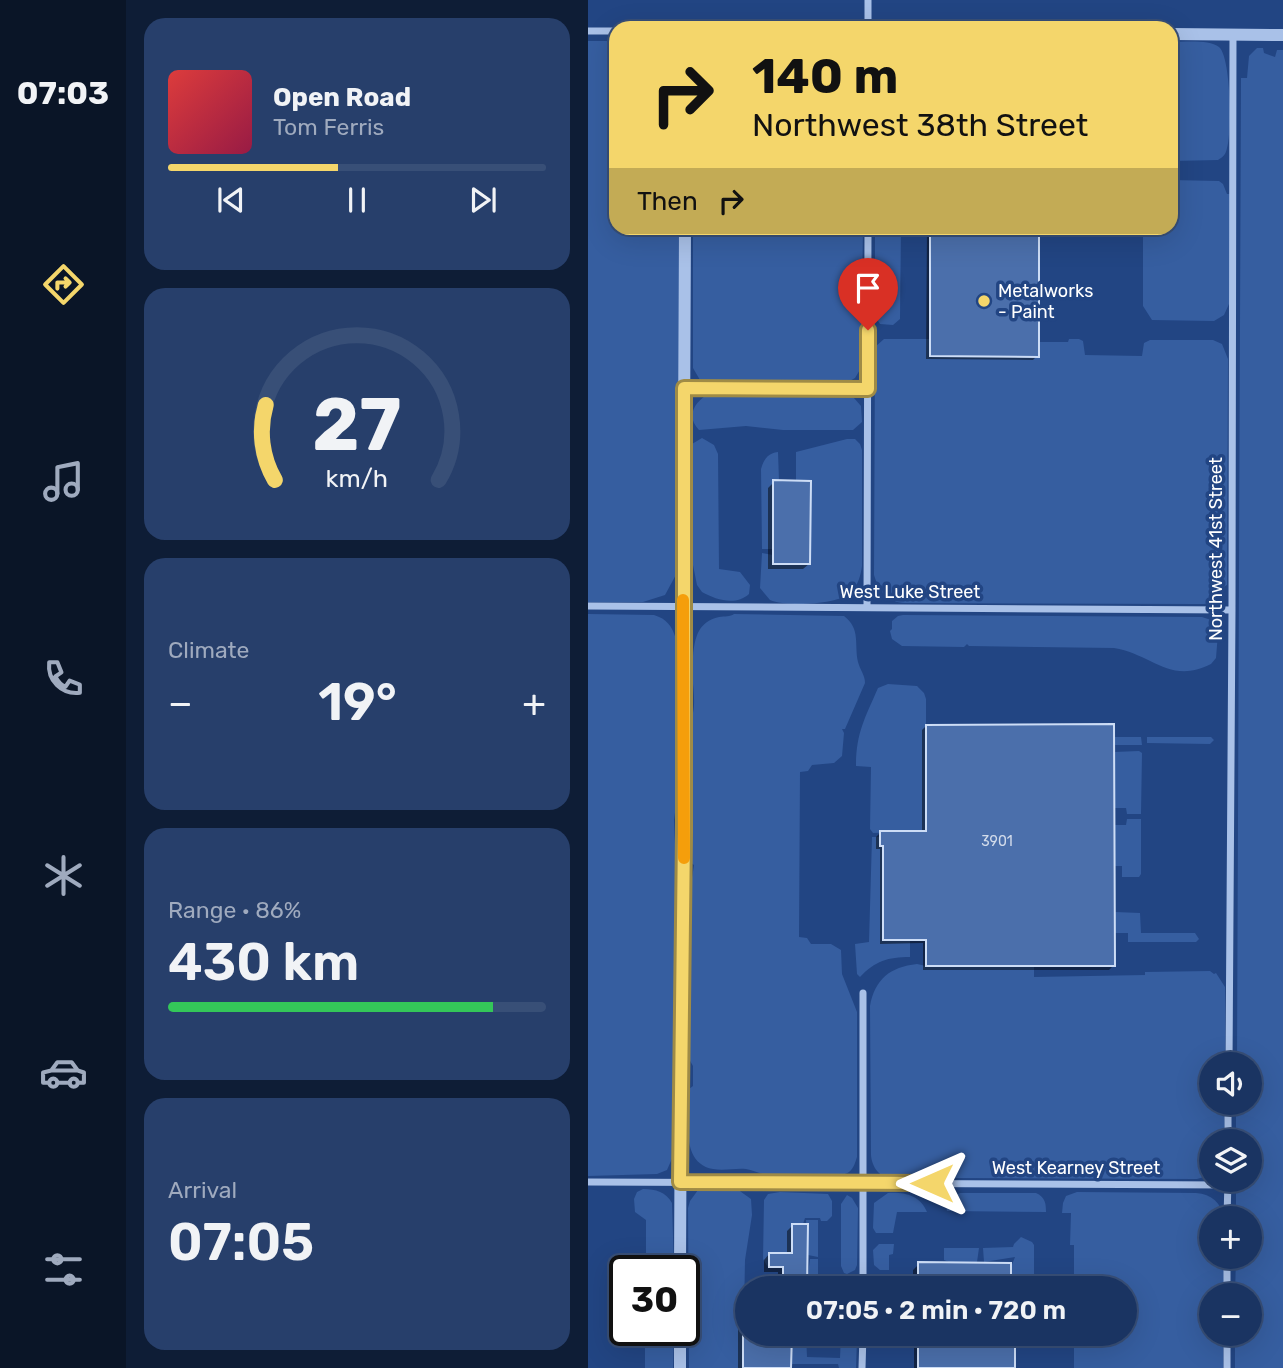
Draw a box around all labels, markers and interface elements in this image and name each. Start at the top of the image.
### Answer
text: 140 m [752,47,898,105]
icon: right [637,49,728,140]
text: 07:03 [17,74,109,112]
text: Open Road [273,82,411,113]
text: Northwest 38th Street [752,106,1088,144]
text: Tom Ferris [273,113,384,141]
icon: previous [212,181,250,219]
icon: pause [338,181,376,219]
icon: next [464,181,502,219]
icon: right [712,182,750,220]
text: Then [637,186,698,217]
pin [838,258,898,330]
icon: directions [39,260,88,309]
icon: arrive [849,269,887,307]
place label: Metalworks - Paint [998,280,1093,323]
marker: Metalworks - Paint [976,293,992,309]
text: 27 [312,382,402,468]
icon: music [39,457,88,506]
street label: Northwest 41st Street [1205,457,1227,641]
text: km/h [326,464,388,493]
street label: West Luke Street [840,581,980,603]
text: Climate [168,636,249,664]
icon: phone [39,654,88,703]
text: 19° [318,671,397,733]
text: − [168,680,193,726]
text: + [522,680,546,726]
house number: 3901 [981,833,1013,850]
icon: climate [39,851,88,900]
text: Range · 86% [168,896,301,924]
text: 430 km [168,931,359,993]
icon: car [39,1048,88,1097]
map controls [1199,1052,1262,1346]
button: sound [1199,1052,1262,1115]
button: layers [1199,1129,1262,1192]
position arrow [895,1146,969,1220]
street label: West Kearney Street [992,1157,1160,1179]
text: Arrival [168,1176,237,1204]
button: + [1199,1206,1262,1269]
text: 07:05 [168,1211,314,1273]
icon: filters [39,1245,88,1294]
speed limit sign: 30 [609,1255,700,1346]
button: − [1199,1283,1262,1346]
text: 07:05 · 2 min · 720 m [806,1295,1066,1326]

